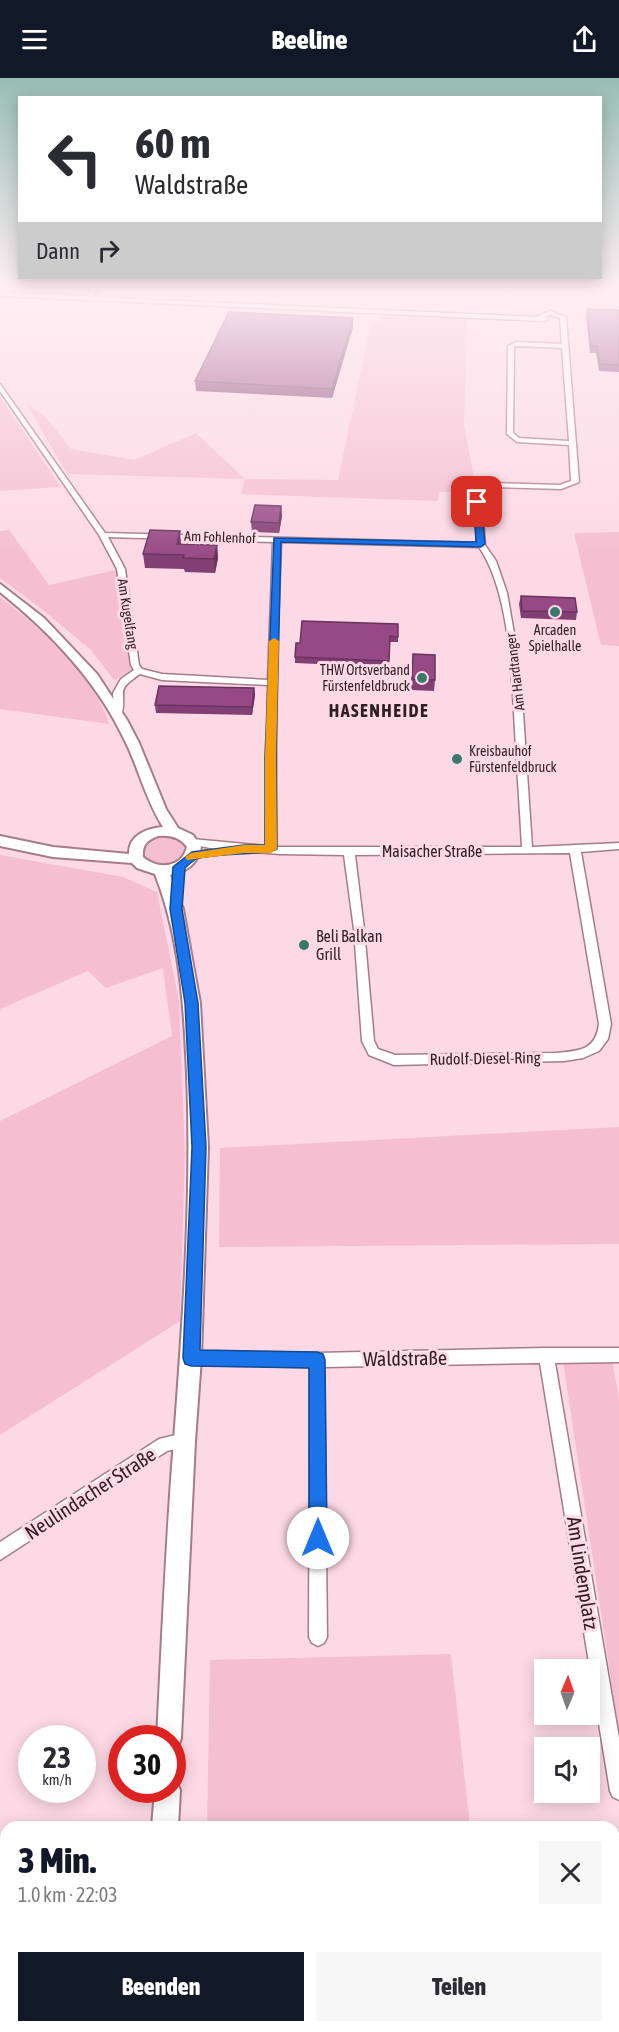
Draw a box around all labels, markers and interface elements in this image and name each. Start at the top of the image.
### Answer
icon: menu [18,23,51,56]
icon: share [568,23,601,56]
text: Beeline [272,24,347,55]
text: 60 m [135,119,210,167]
icon: left [36,120,114,198]
text: Waldstraße [135,169,248,200]
icon: right [92,234,125,267]
text: Dann [36,238,80,264]
pin [451,476,502,527]
icon: arrive [460,485,493,518]
street label: Am Fohlenhof [184,528,256,546]
street label: Am Kugelfang [115,578,141,650]
marker: Arcaden Spielhalle [548,605,562,619]
place label: Arcaden Spielhalle [529,622,581,654]
street label: Am Hardtanger [502,632,528,712]
place label: THW Ortsverband Fürstenfeldbruck [320,662,410,694]
marker: THW Ortsverband Fürstenfeldbruck [415,671,429,685]
district label: HASENHEIDE [329,700,429,721]
place label: Kreisbauhof Fürstenfeldbruck [469,743,557,775]
marker: Kreisbauhof Fürstenfeldbruck [450,752,464,766]
street label: Maisacher Straße [382,842,482,860]
place label: Beli Balkan Grill [316,927,382,963]
marker: Beli Balkan Grill [297,938,311,952]
street label: Rudolf-Diesel-Ring [429,1048,541,1069]
street label: Waldstraße [363,1346,447,1370]
street label: Neulindacher Straße [20,1442,160,1544]
position arrow [286,1506,350,1570]
street label: Am Lindenplatz [563,1515,603,1631]
north arrow [534,1659,600,1725]
map controls [534,1659,600,1803]
speed limit sign: 30 [108,1725,186,1803]
button: sound [534,1737,600,1803]
text: 23 [43,1740,71,1774]
text: km/h [42,1771,72,1788]
text: 3 Min. [18,1839,96,1881]
button: close [539,1841,602,1904]
text: 1.0 km · 22:03 [18,1883,118,1906]
button: Beenden [18,1952,304,2021]
button: Teilen [316,1952,602,2021]

